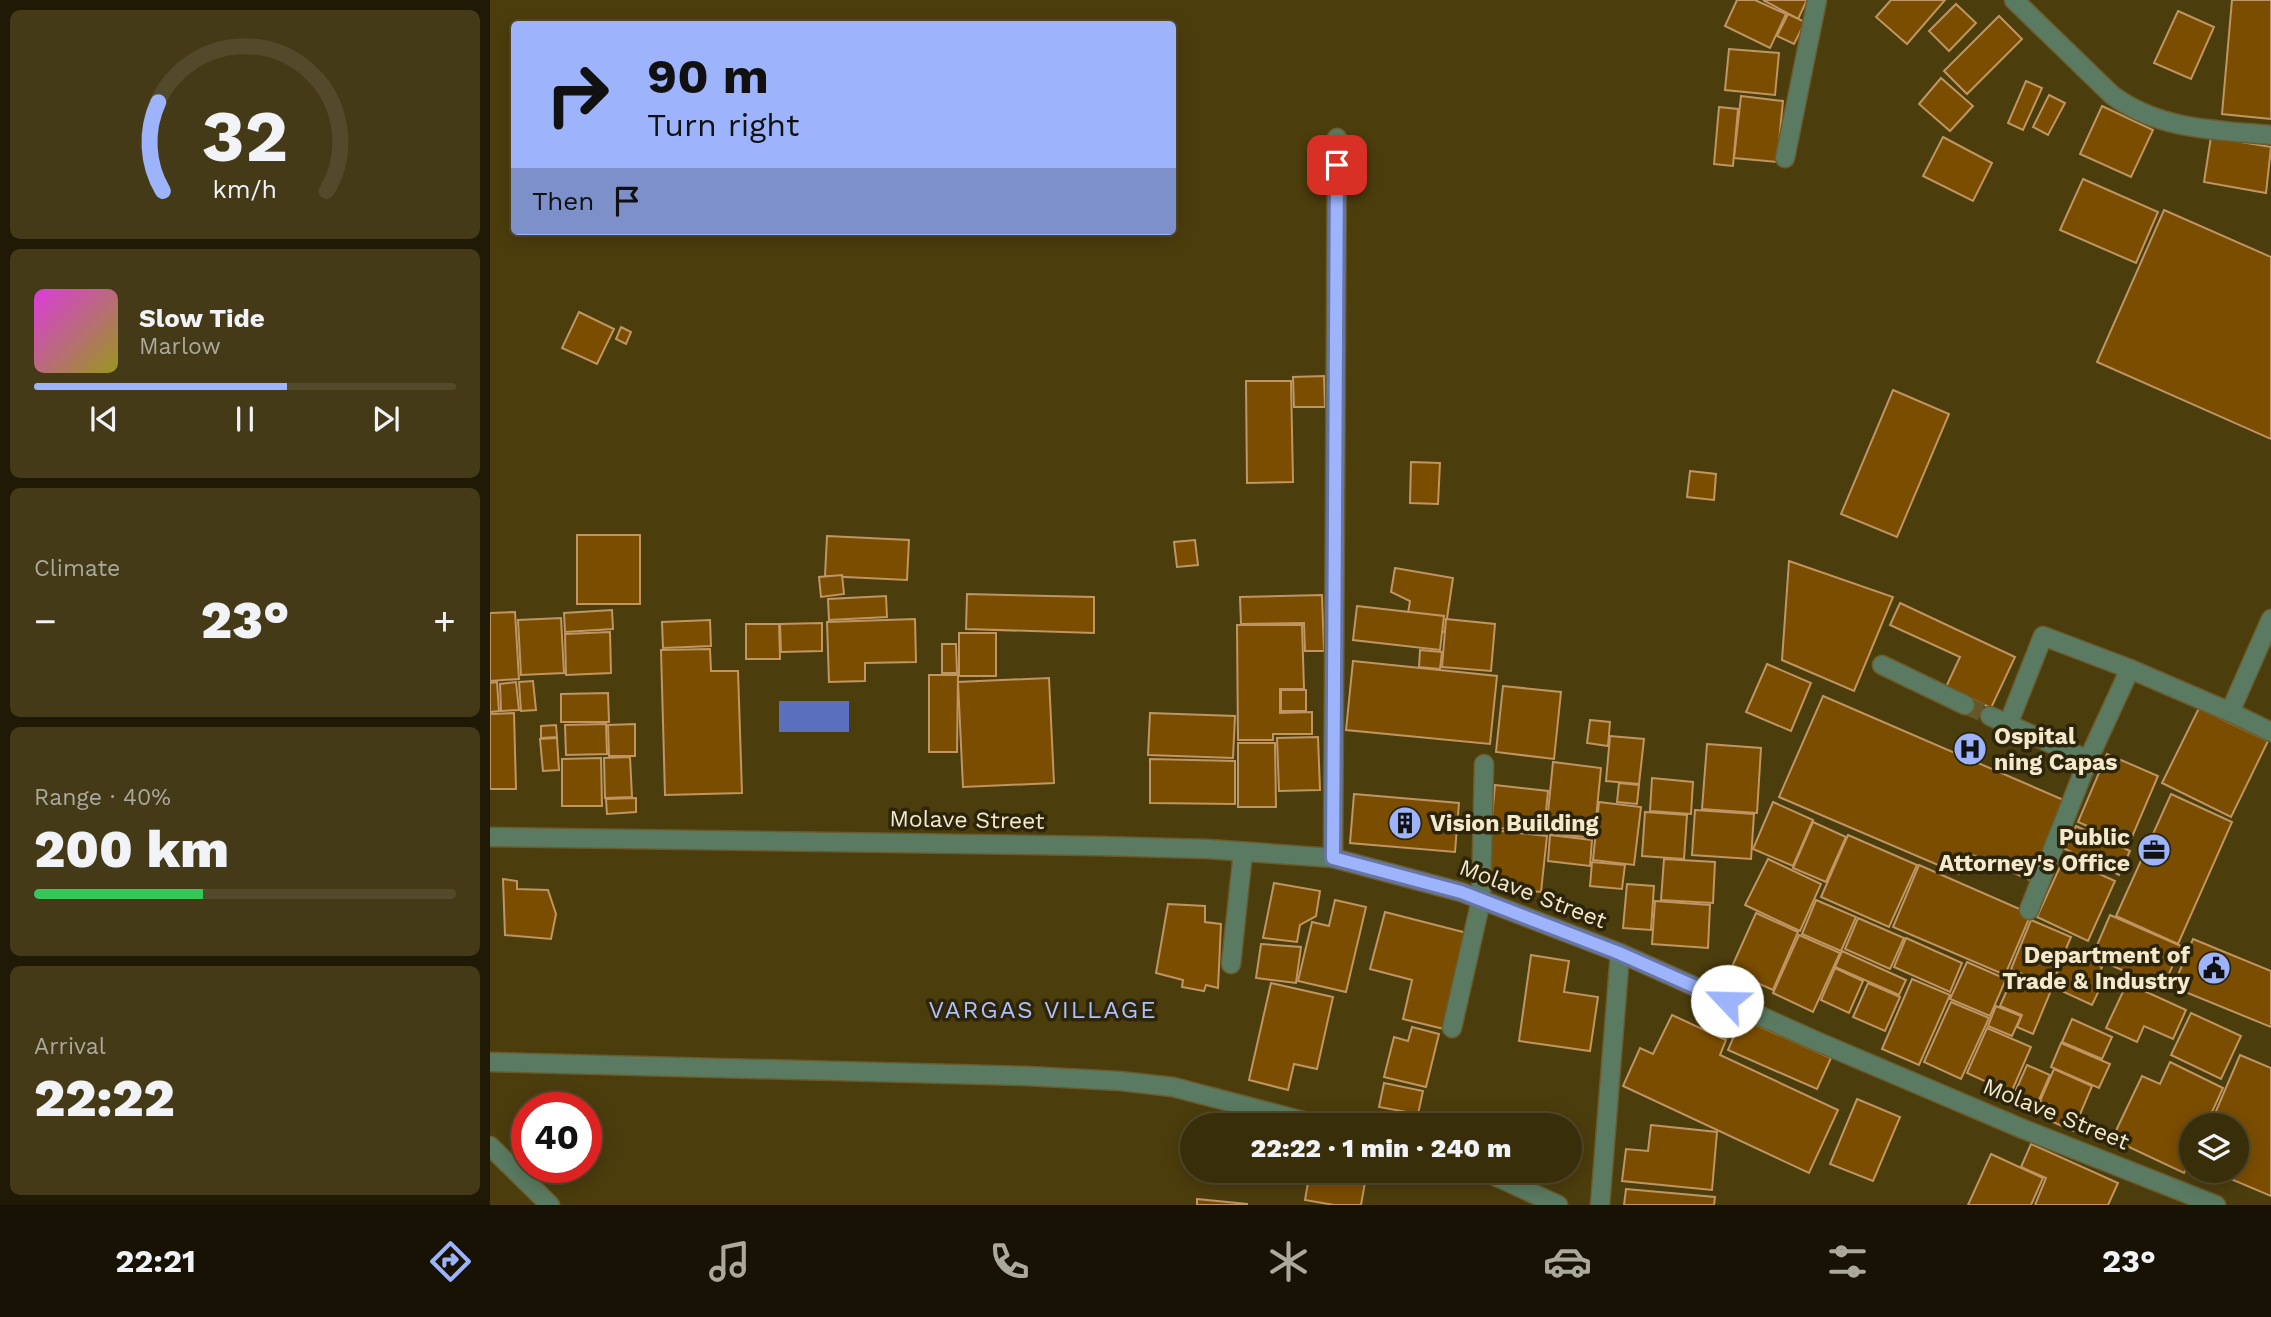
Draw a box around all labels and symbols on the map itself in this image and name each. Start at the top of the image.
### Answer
pin [1307,135,1367,195]
place label: Ospital ning Capas [1994,723,2118,776]
hospital icon: Ospital ning Capas [1951,730,1989,768]
building icon: Vision Building [1386,804,1424,842]
street label: Molave Street [889,805,1045,835]
place label: Vision Building [1430,810,1599,837]
place label: Public Attorney's Office [1939,824,2130,877]
office icon: Public Attorney's Office [2135,831,2173,869]
street label: Molave Street [1456,854,1611,935]
place label: Department of Trade & Industry [2002,942,2190,995]
public building icon: Department of Trade & Industry [2195,949,2233,987]
position arrow [1690,964,1764,1038]
district label: VARGAS VILLAGE [929,996,1157,1024]
street label: Molave Street [1979,1072,2133,1156]
speed limit sign: 40 [511,1092,602,1183]

